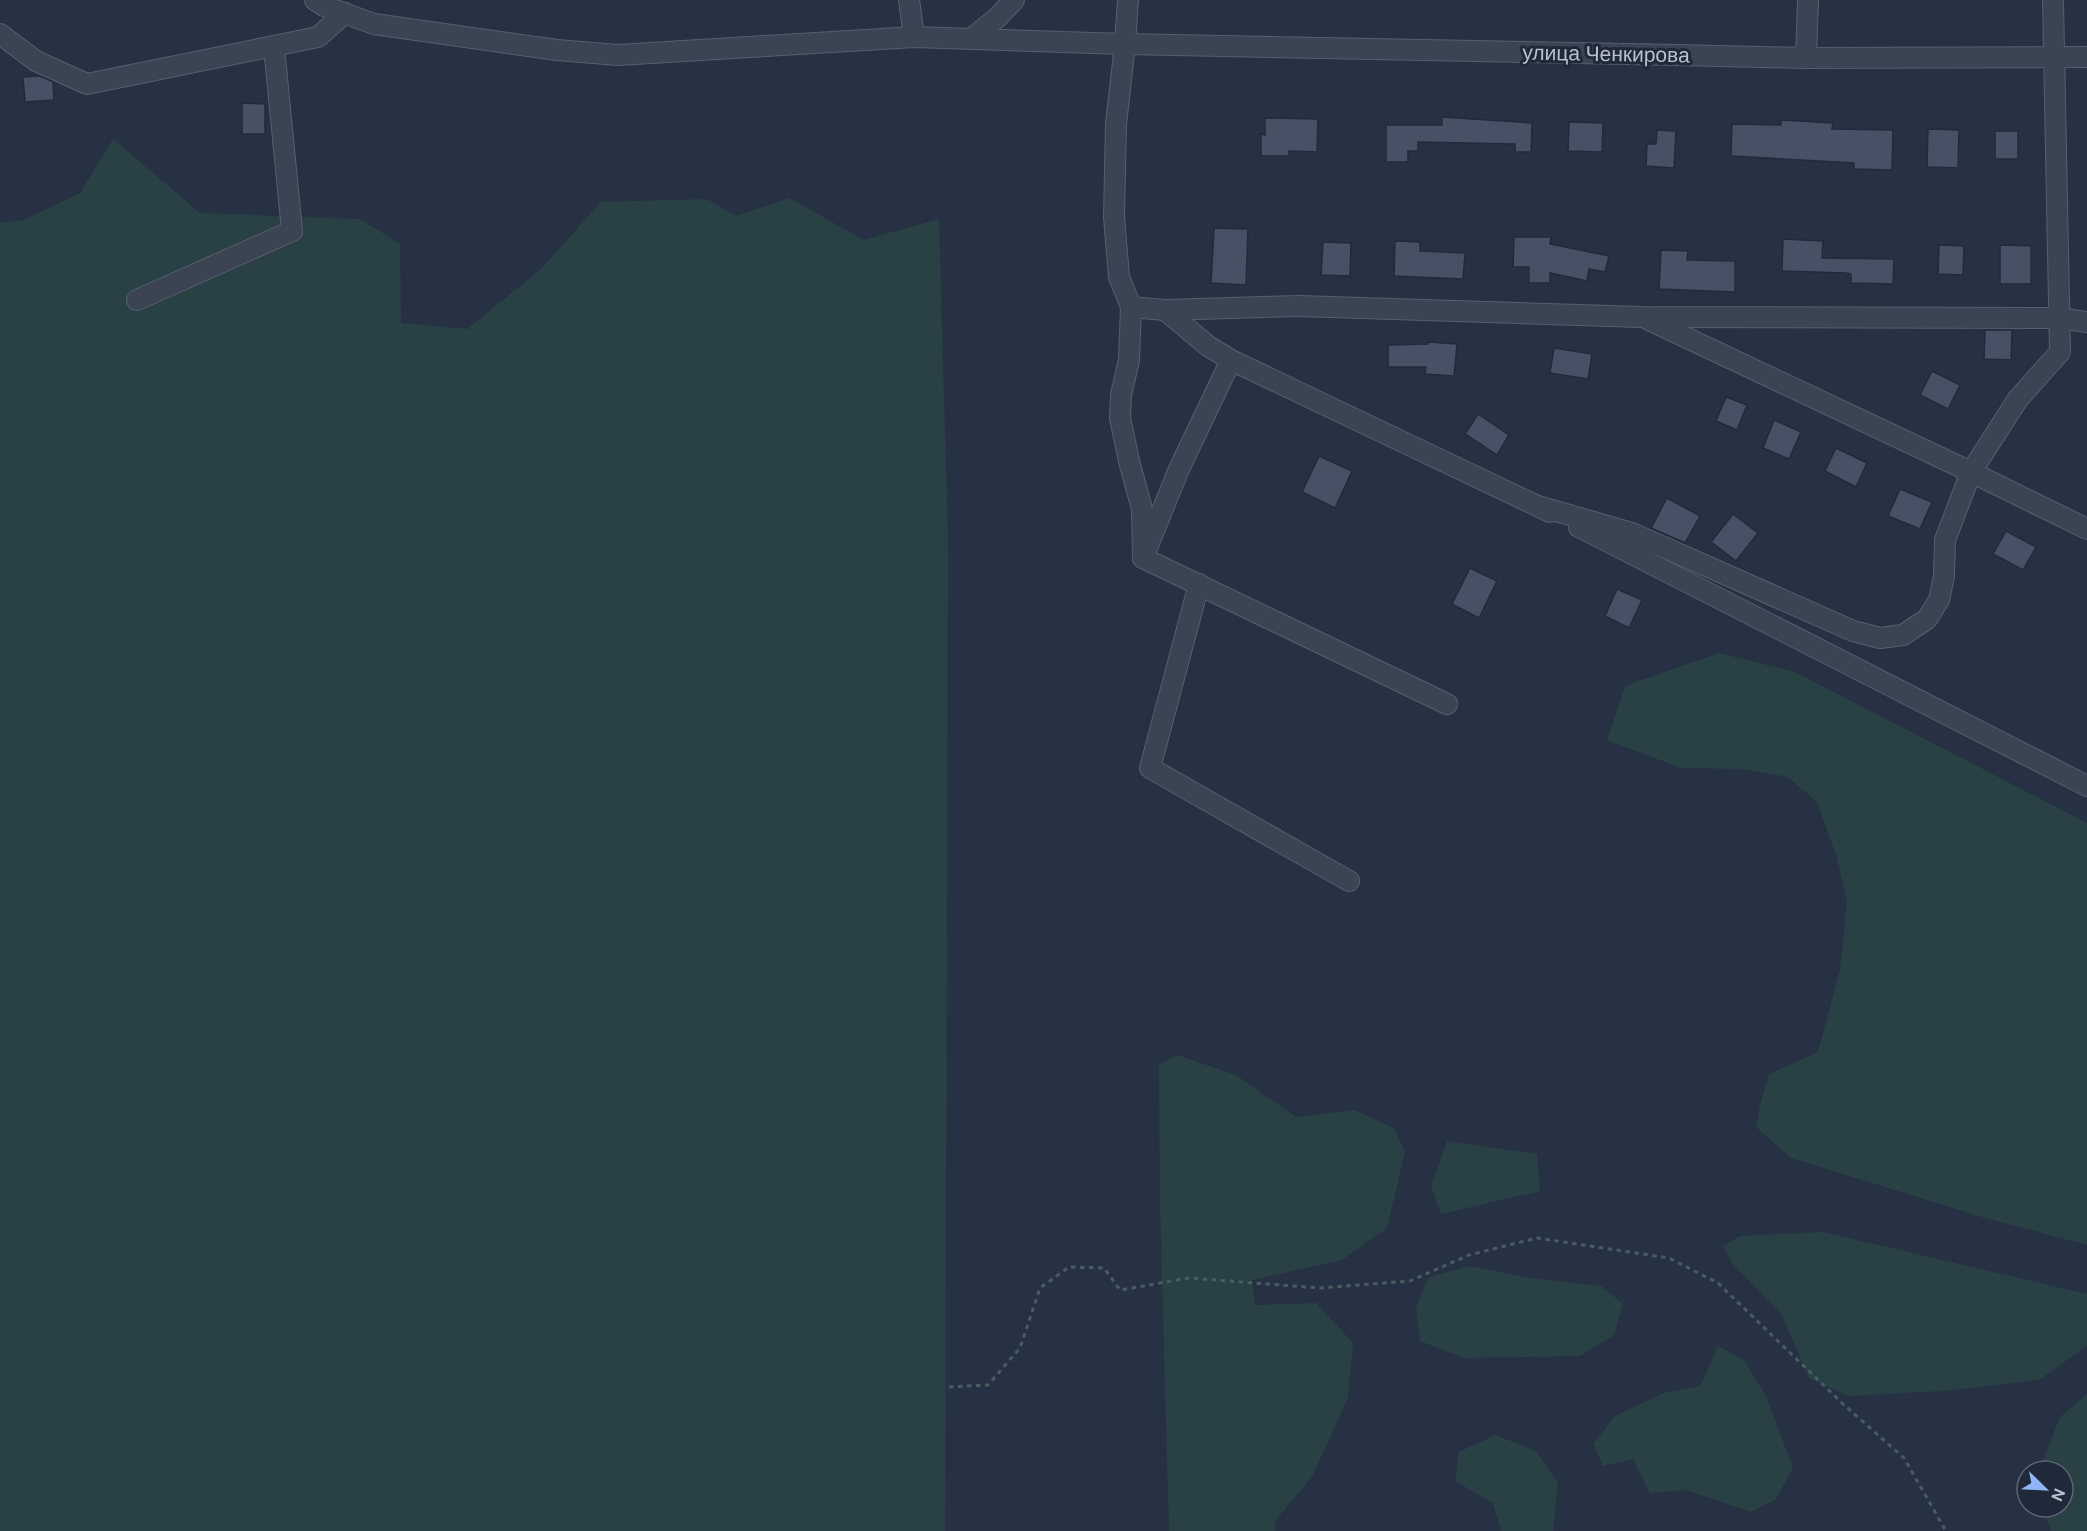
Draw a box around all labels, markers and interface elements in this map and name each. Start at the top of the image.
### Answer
street label: улица Ченкирова [1522,39,1690,69]
north arrow [2015,1459,2075,1519]
text: N [2046,1485,2070,1504]

